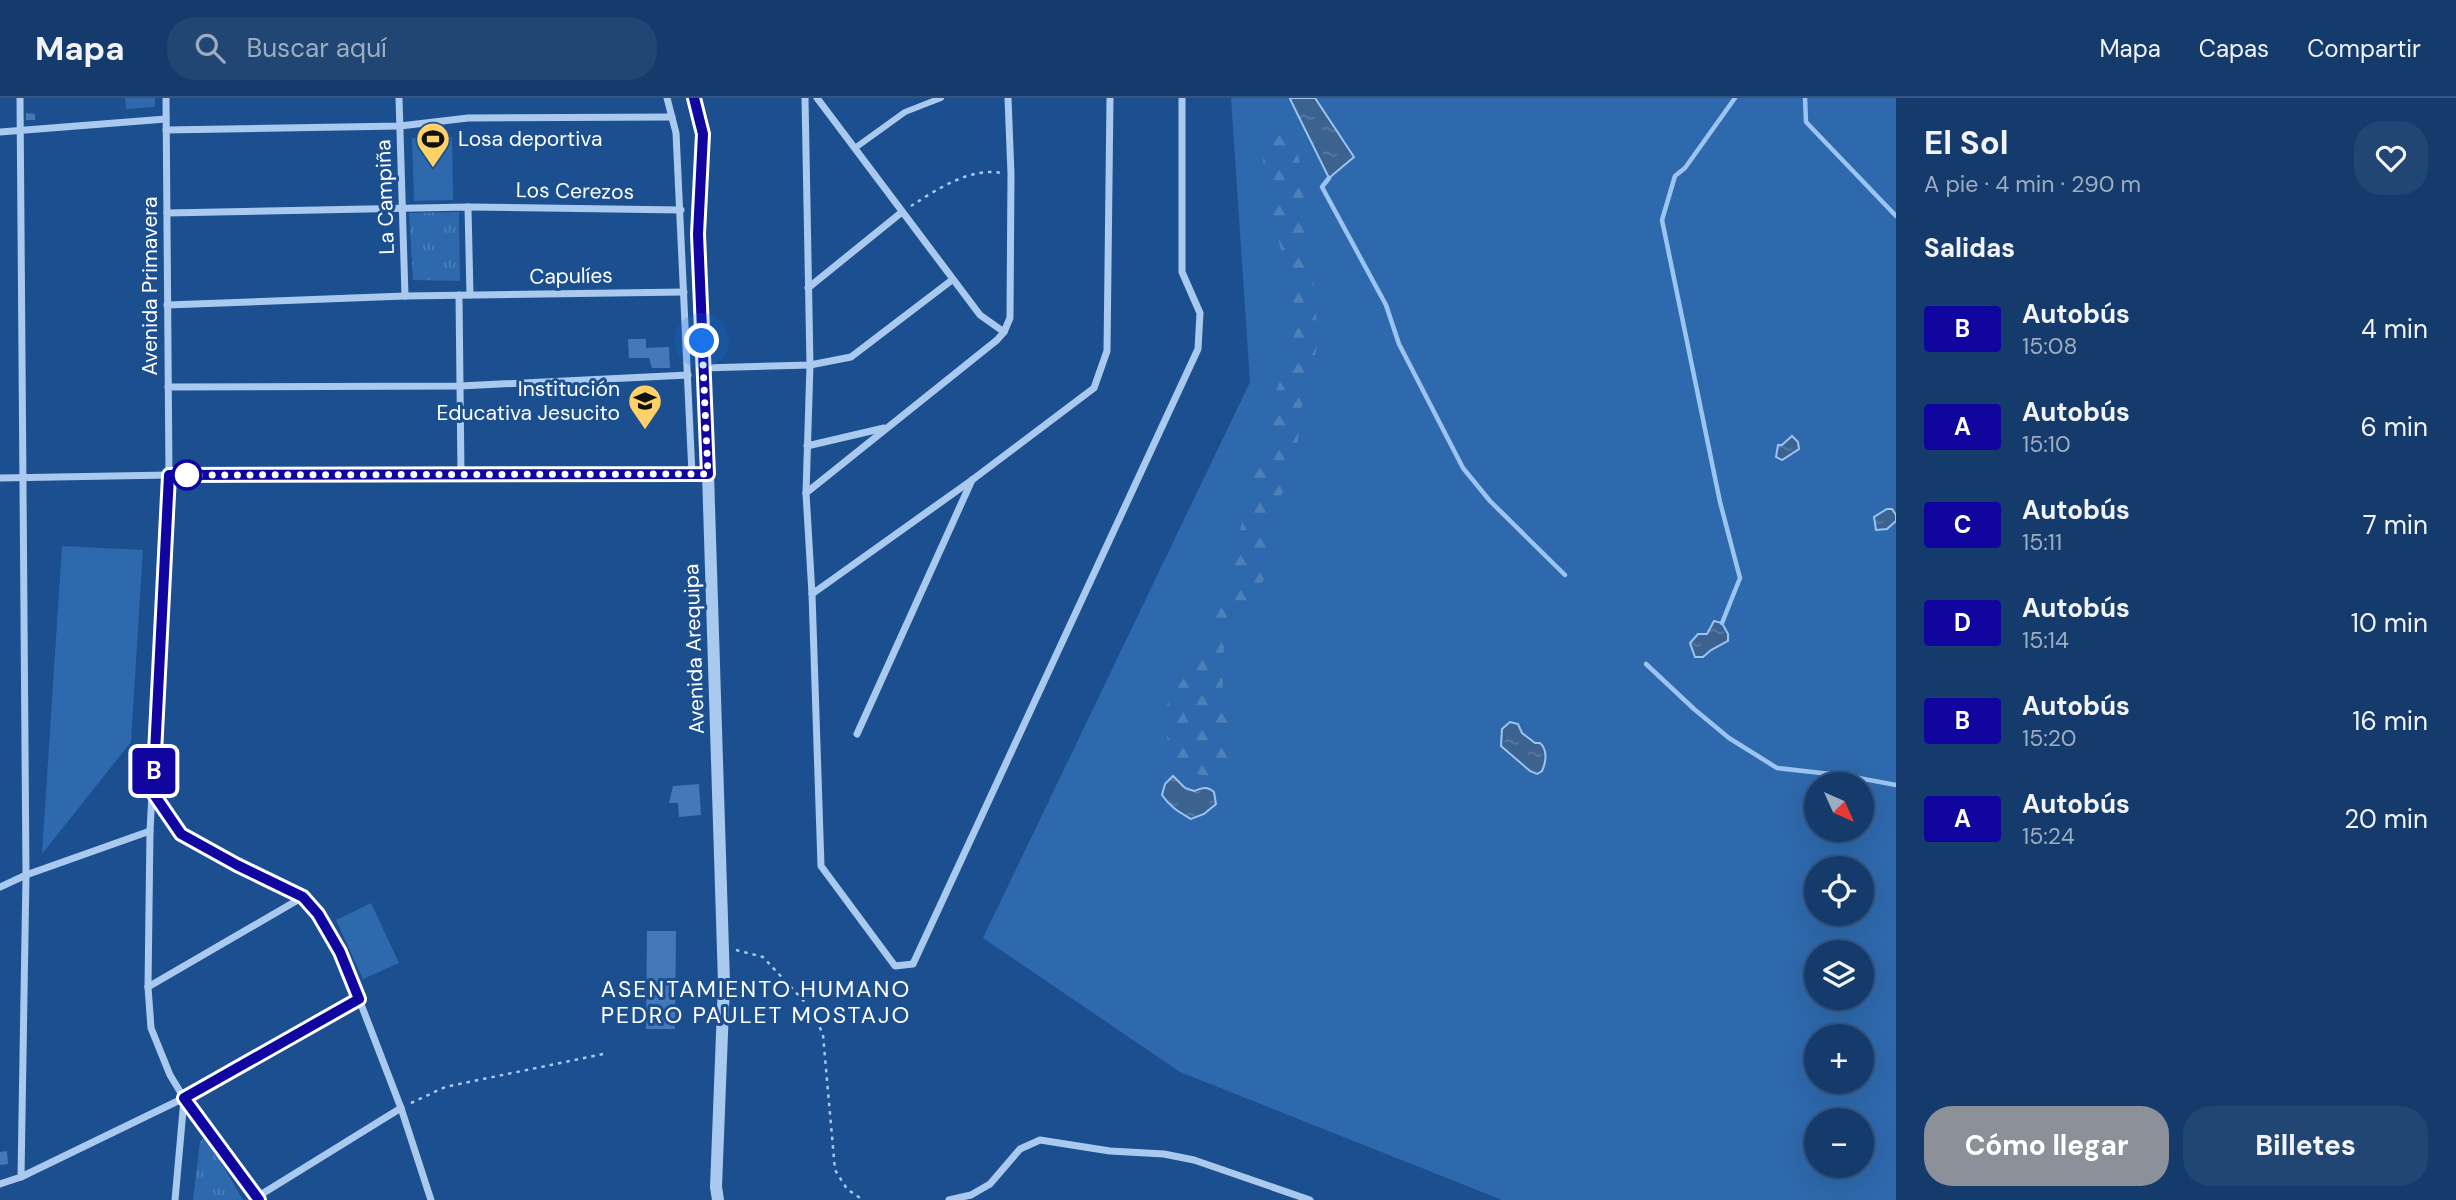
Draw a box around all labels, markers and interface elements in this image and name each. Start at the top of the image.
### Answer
search box [167,17,657,80]
text: Mapa [35,27,125,70]
icon: search [191,29,229,67]
text: Buscar aquí [247,31,387,65]
text: Mapa [2099,33,2161,64]
text: Capas [2199,33,2269,64]
text: Compartir [2307,33,2421,64]
sports icon: Losa deportiva [414,120,452,169]
text: El Sol [1924,121,2009,164]
button: heart [2354,121,2428,195]
place label: Losa deportiva [458,125,602,153]
street label: La Campiña [369,139,401,255]
text: A pie · 4 min · 290 m [1924,169,2141,199]
street label: Los Cerezos [516,176,634,206]
street label: Avenida Primavera [136,196,164,376]
text: Salidas [1924,231,2015,265]
street label: Capulíes [529,261,613,291]
text: Autobús [2022,297,2130,331]
text: 4 min [2361,312,2428,346]
text: B [1955,313,1970,344]
your location [684,323,719,358]
text: 15:08 [2022,331,2078,361]
place label: Institución Educativa Jesucito [437,375,620,427]
school or university icon: Institución Educativa Jesucito [626,382,664,431]
text: Autobús [2022,395,2130,429]
text: 6 min [2360,410,2428,444]
text: A [1954,411,1971,442]
text: 15:10 [2022,429,2071,459]
unlabelled marker [172,460,202,490]
text: Autobús [2022,493,2130,527]
text: 7 min [2363,508,2428,542]
text: C [1954,509,1971,540]
text: 15:11 [2022,527,2062,557]
street label: Avenida Arequipa [677,563,711,735]
text: Autobús [2022,591,2130,625]
text: 10 min [2351,606,2428,640]
text: D [1954,607,1971,638]
text: 15:14 [2022,625,2069,655]
text: Autobús [2022,689,2130,723]
text: 16 min [2352,704,2428,738]
text: B [1955,705,1970,736]
text: 15:20 [2022,723,2077,753]
line badge: B [131,748,177,794]
text: B [146,755,162,786]
north arrow [1804,772,1874,842]
map controls [1804,772,1874,1178]
text: Autobús [2022,787,2130,821]
text: 20 min [2344,802,2428,836]
text: A [1954,803,1971,834]
text: 15:24 [2022,821,2075,851]
button: locate [1804,856,1874,926]
button: layers [1804,940,1874,1010]
district label: ASENTAMIENTO HUMANO PEDRO PAULET MOSTAJO [601,974,911,1030]
button: + [1804,1024,1874,1094]
button: Cómo llegar [1924,1106,2169,1186]
button: Billetes [2183,1106,2428,1186]
button: − [1804,1108,1874,1178]

